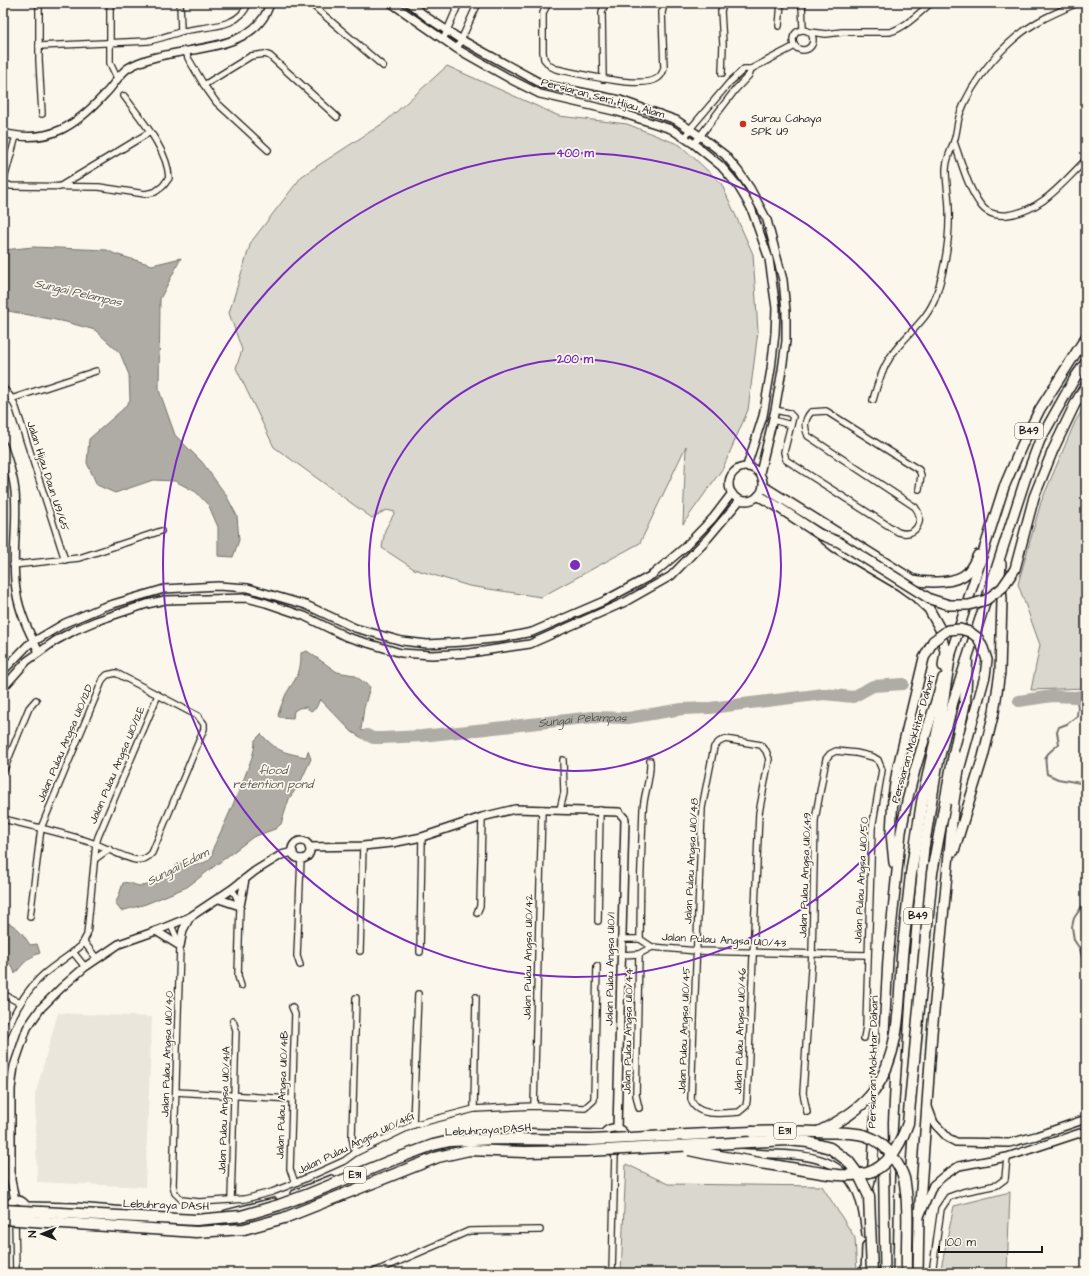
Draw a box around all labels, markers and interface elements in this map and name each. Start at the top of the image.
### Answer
street label: Persiaran Seri Hijau Alam [540,74,667,122]
place label: Surau Cahaya SPK U9 [751,111,822,139]
marker: Surau Cahaya SPK U9 [738,119,748,129]
text: 400 m [556,145,594,162]
water label: Sungai Pelampas [32,275,124,312]
text: 200 m [556,351,594,368]
street label: Jalan Hijau Daun U9/65 [23,419,73,533]
road number: B49 [1015,423,1043,439]
centre of rings [568,558,582,572]
street label: Persiaran Mokhtar Dahari [887,673,939,805]
street label: Jalan Pulau Angsa U10/12D [33,682,98,805]
street label: Jalan Pulau Angsa U10/12E [85,704,150,826]
water label: Sungai Pelampas [537,708,628,732]
water label: flood retention pond [233,762,316,793]
street label: Jalan Pulau Angsa U10/48 [680,797,703,925]
street label: Jalan Pulau Angsa U10/49 [795,812,816,938]
street label: Jalan Pulau Angsa U10/50 [850,816,873,944]
water label: Sungai Edam [144,843,214,891]
street label: Jalan Pulau Angsa U10/42 [519,893,538,1020]
road number: B49 [904,908,932,924]
street label: Jalan Pulau Angsa U10/1 [602,912,619,1026]
street label: Jalan Pulau Angsa U10/43 [661,929,787,952]
street label: Jalan Pulau Angsa U10/45 [674,966,695,1094]
street label: Jalan Pulau Angsa U10/44 [619,967,638,1095]
street label: Jalan Pulau Angsa U10/46 [730,968,751,1094]
street label: Jalan Pulau Angsa U10/40 [157,991,178,1117]
street label: Persiaran Mokhtar Dahari [864,995,882,1129]
street label: Jalan Pulau Angsa U10/41B [272,1030,293,1160]
street label: Jalan Pulau Angsa U10/41A [214,1046,235,1174]
street label: Jalan Pulau Angsa U10/41G [295,1108,418,1179]
street label: Lebuhraya DASH [444,1120,532,1141]
road number: E31 [774,1123,796,1139]
road number: E31 [344,1167,366,1183]
street label: Lebuhraya DASH [123,1196,210,1215]
north arrow [22,1214,62,1254]
scale bar [939,1228,1042,1254]
text: N [25,1230,40,1238]
text: 100 m [945,1234,976,1251]

